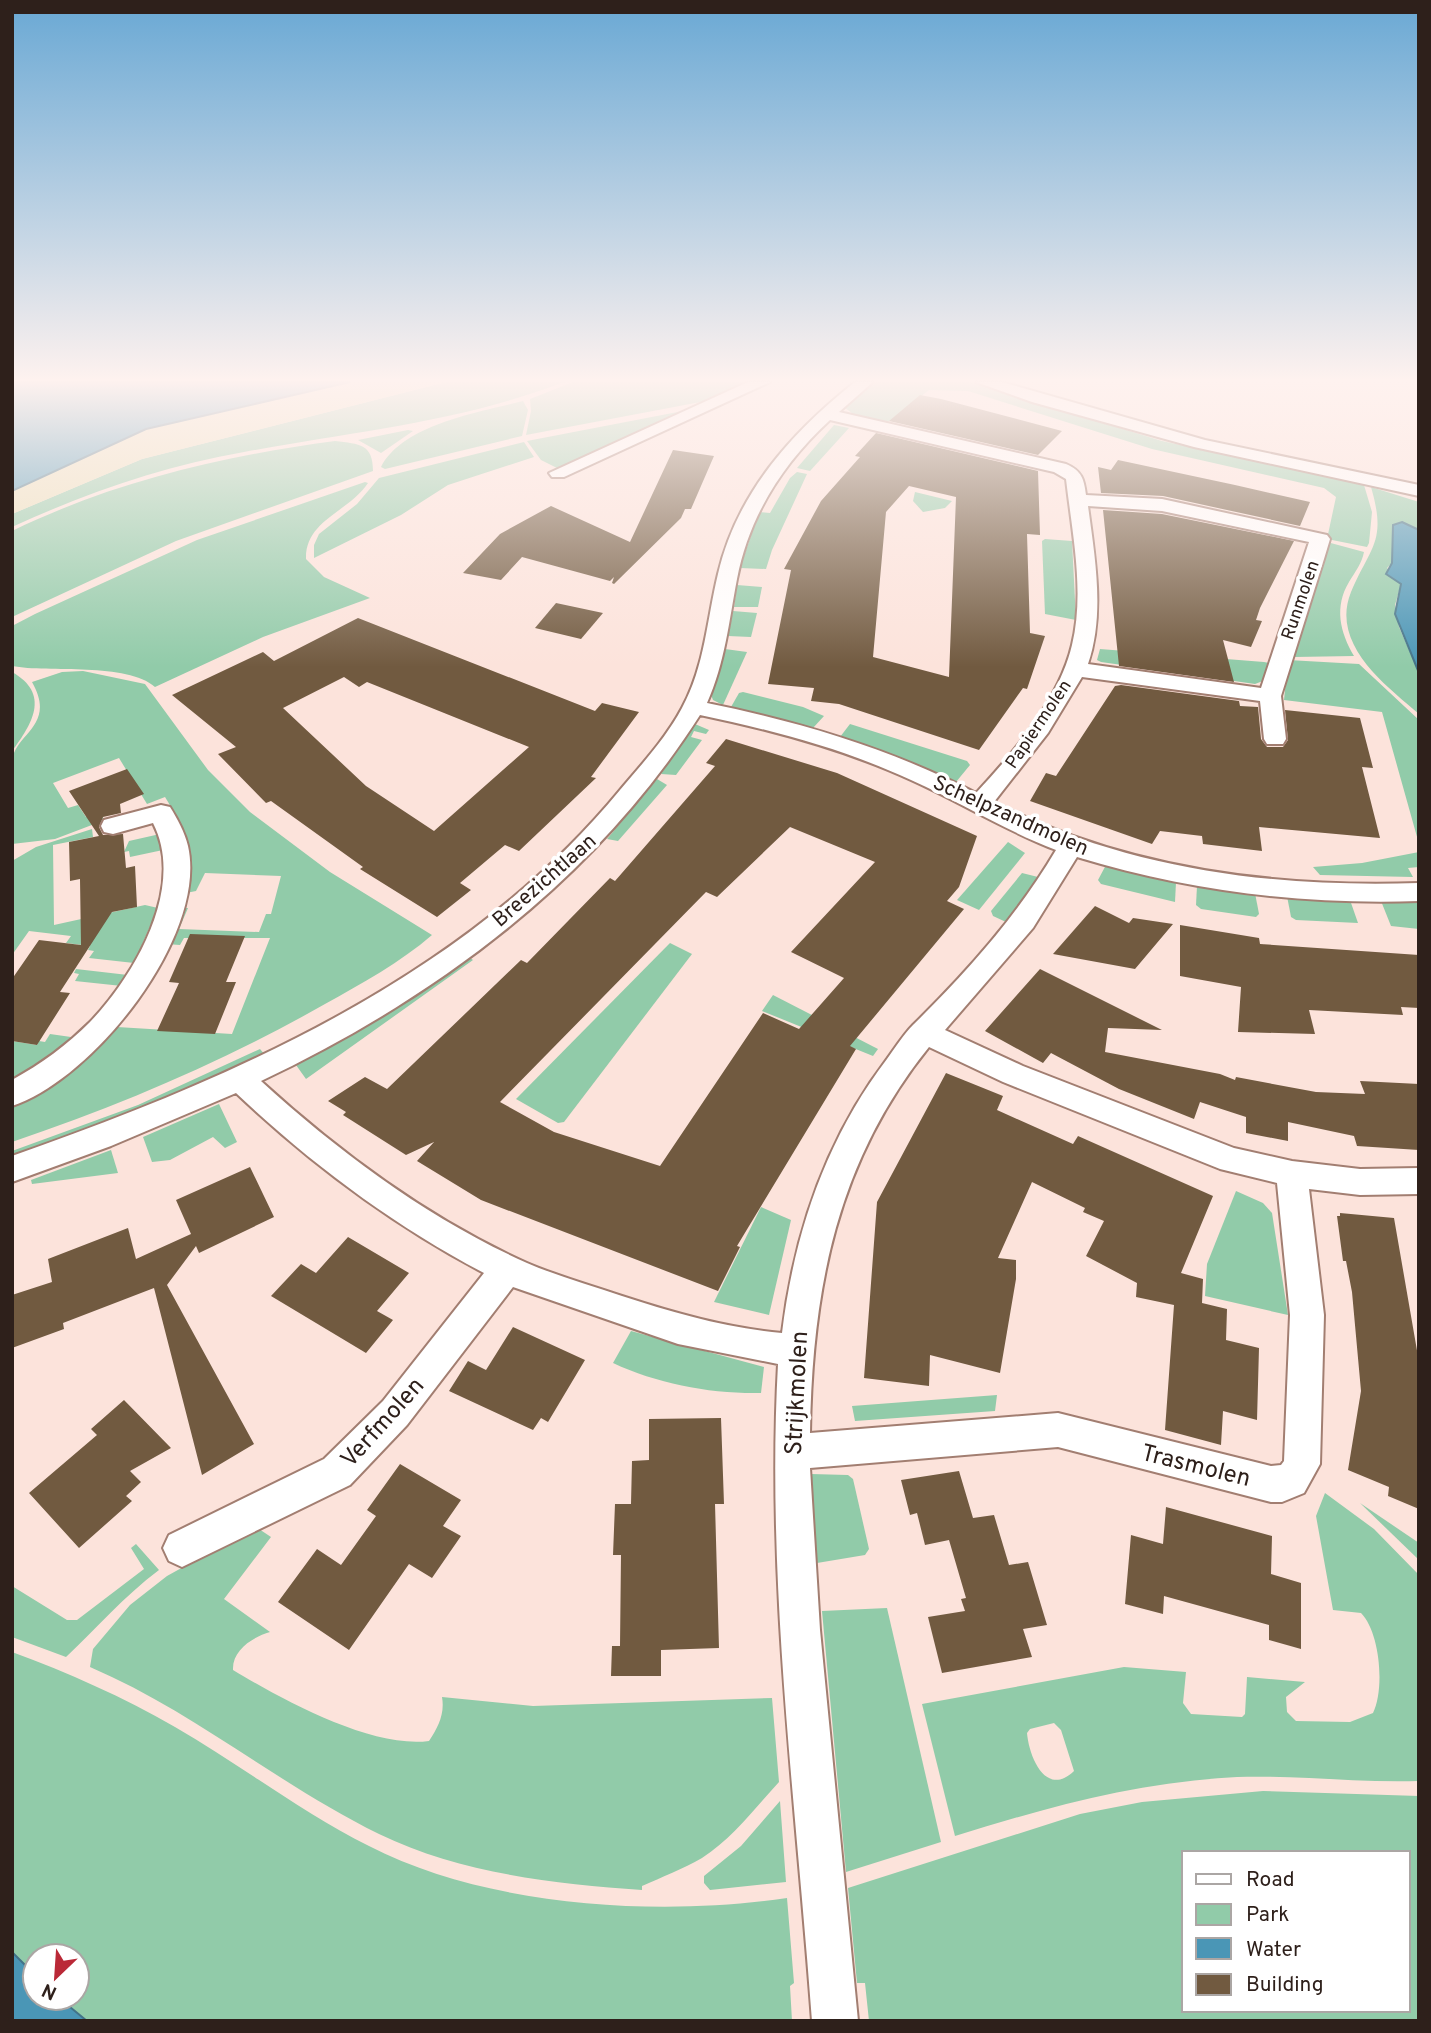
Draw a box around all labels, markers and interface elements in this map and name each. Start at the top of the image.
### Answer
street label: Runmolen [1277,558,1326,643]
street label: Papiermolen [1001,676,1077,774]
street label: Schelpzandmolen [928,770,1093,863]
street label: Breezichtlaan [487,828,603,934]
street label: Strijkmolen [780,1330,816,1456]
street label: Verfmolen [335,1372,432,1475]
street label: Trasmolen [1138,1439,1253,1495]
legend [1182,1851,1410,2012]
text: Road [1246,1867,1295,1894]
text: Park [1246,1902,1289,1929]
text: Water [1246,1937,1301,1964]
north arrow [21,1942,91,2012]
text: Building [1246,1972,1324,1999]
text: N [38,1977,61,2004]

